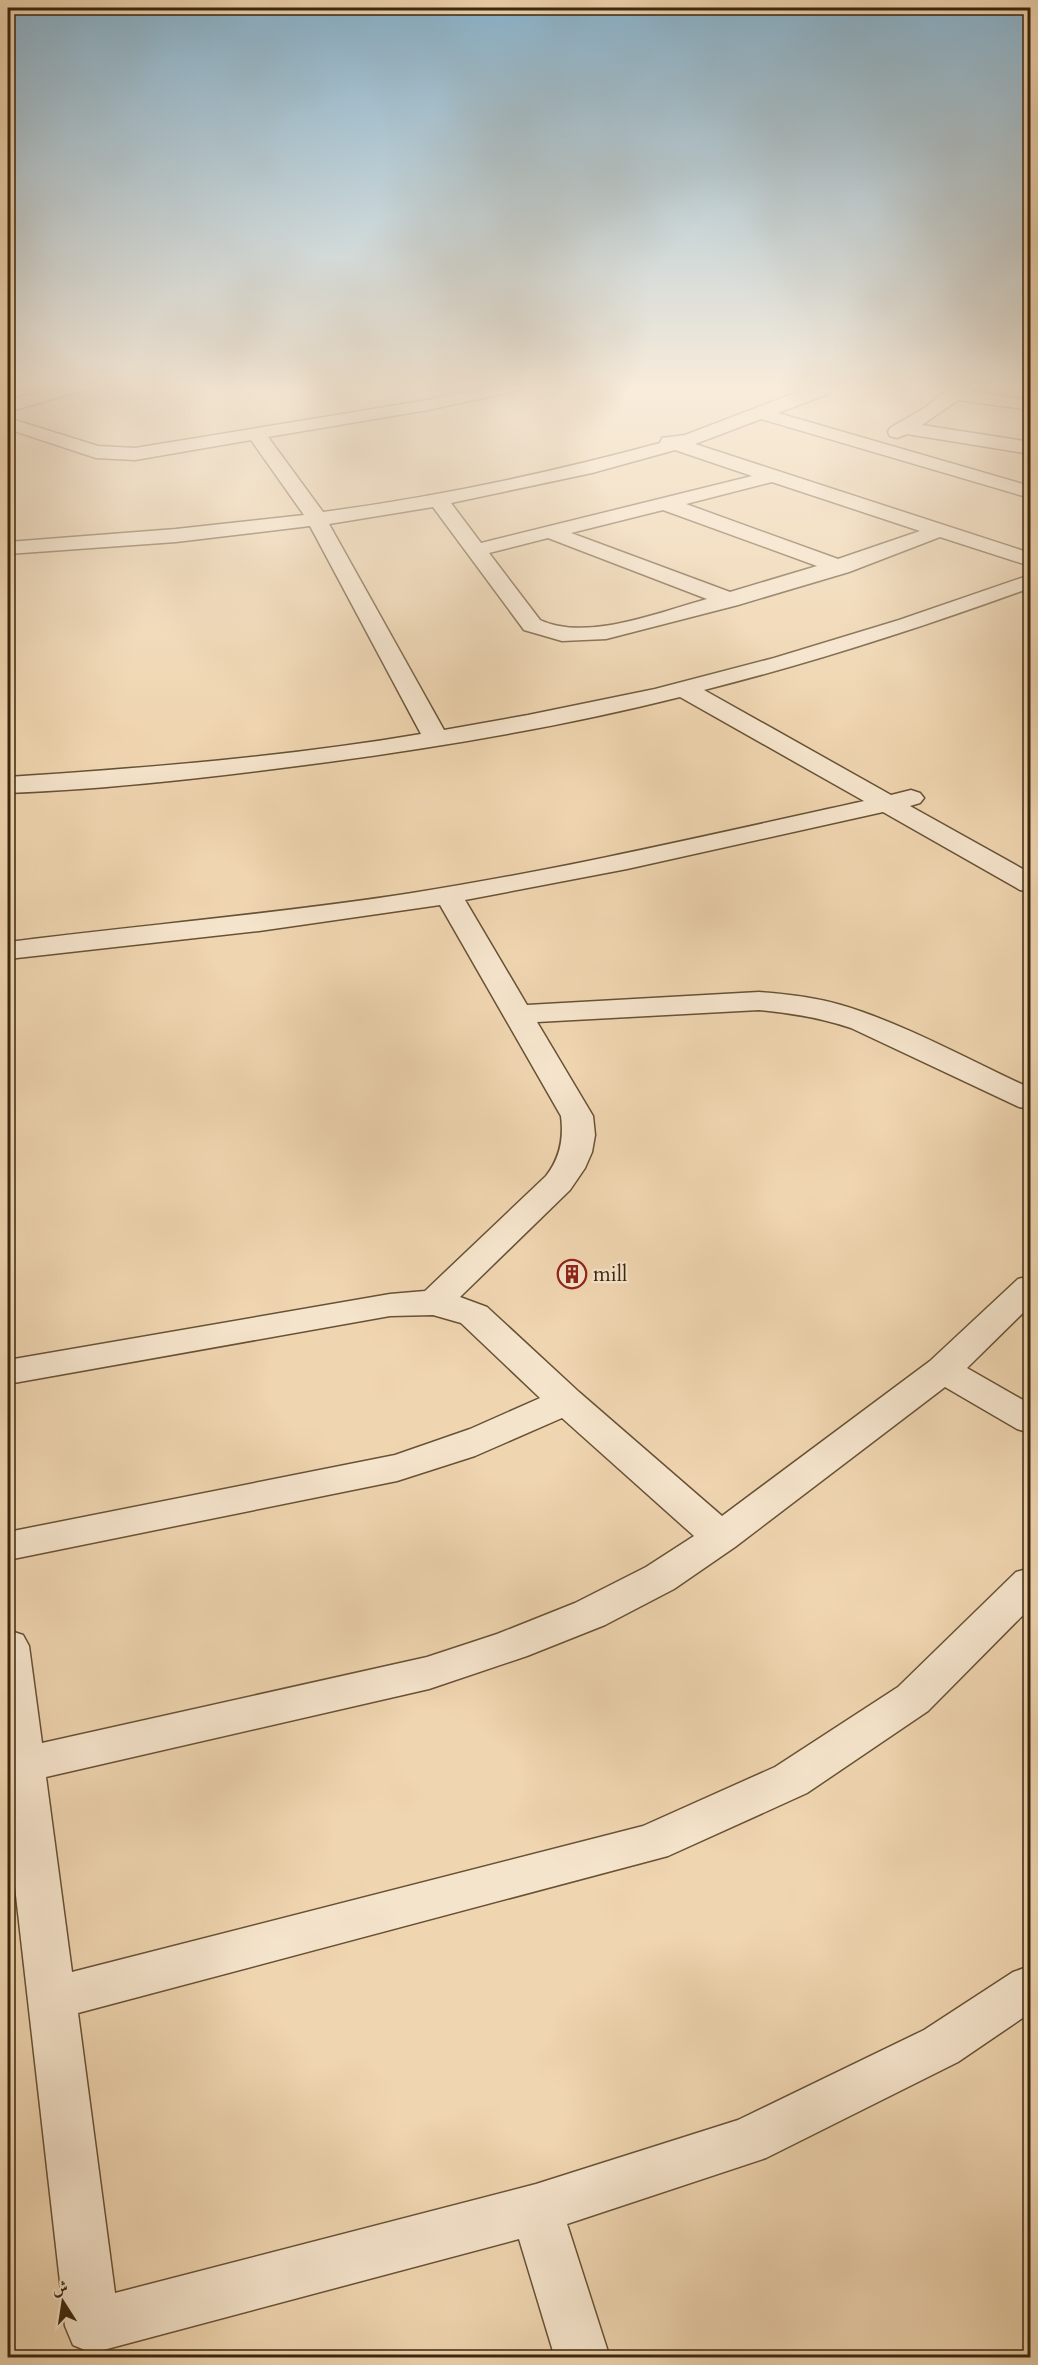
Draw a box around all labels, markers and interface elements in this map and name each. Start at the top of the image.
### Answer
building icon: mill [556,1258,588,1290]
place label: mill [593,1260,627,1289]
north arrow [33,2272,93,2332]
text: ش [50,2276,70,2301]

